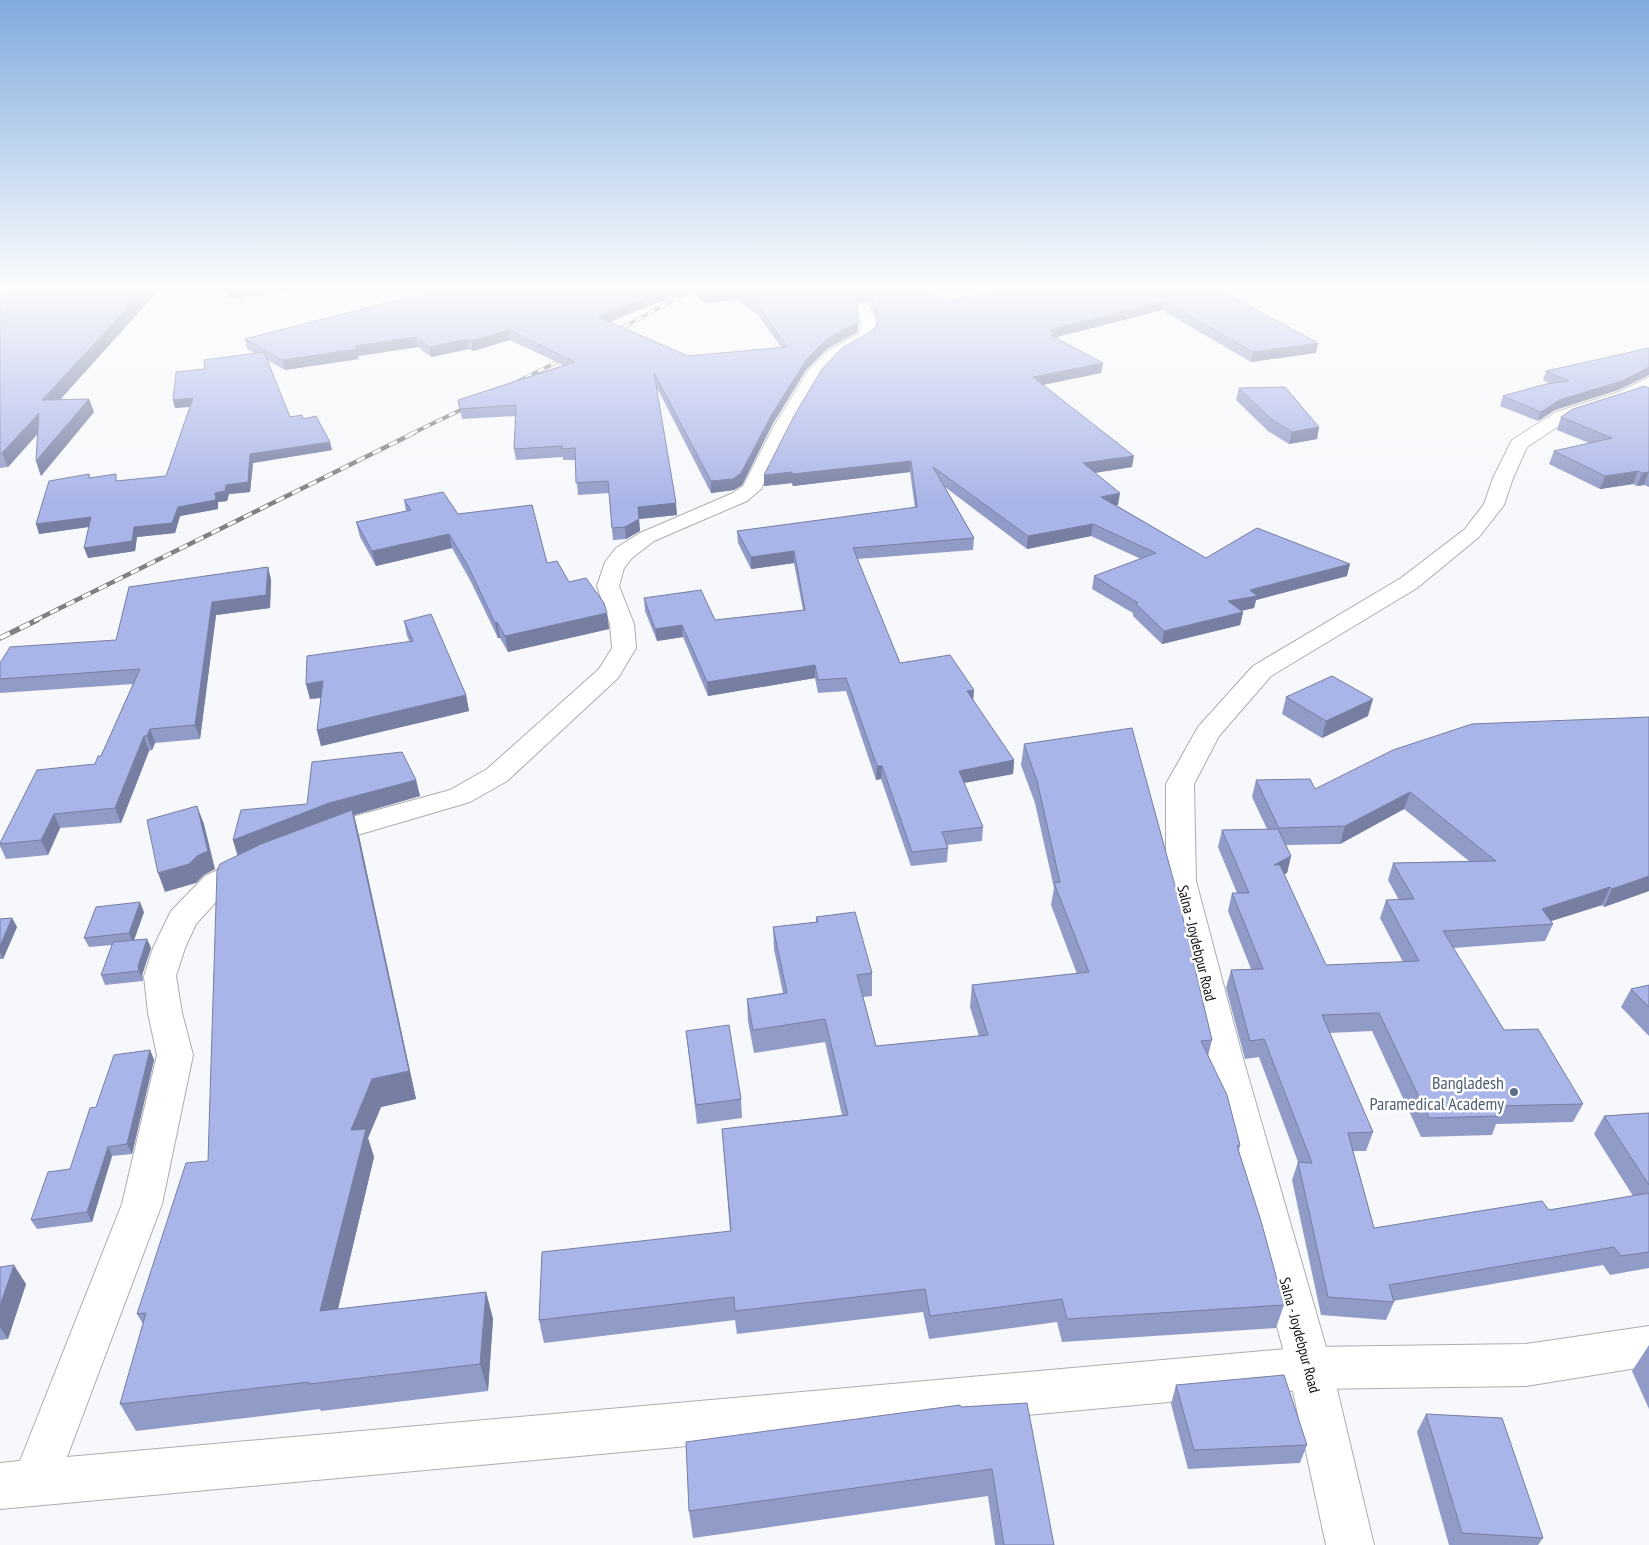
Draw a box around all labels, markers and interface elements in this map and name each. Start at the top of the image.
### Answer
street label: Salna - Joydebpur Road [1173,883,1221,1003]
place label: Bangladesh Paramedical Academy [1369,1071,1504,1115]
marker: Bangladesh Paramedical Academy [1508,1086,1520,1098]
street label: Salna - Joydebpur Road [1275,1275,1325,1395]

